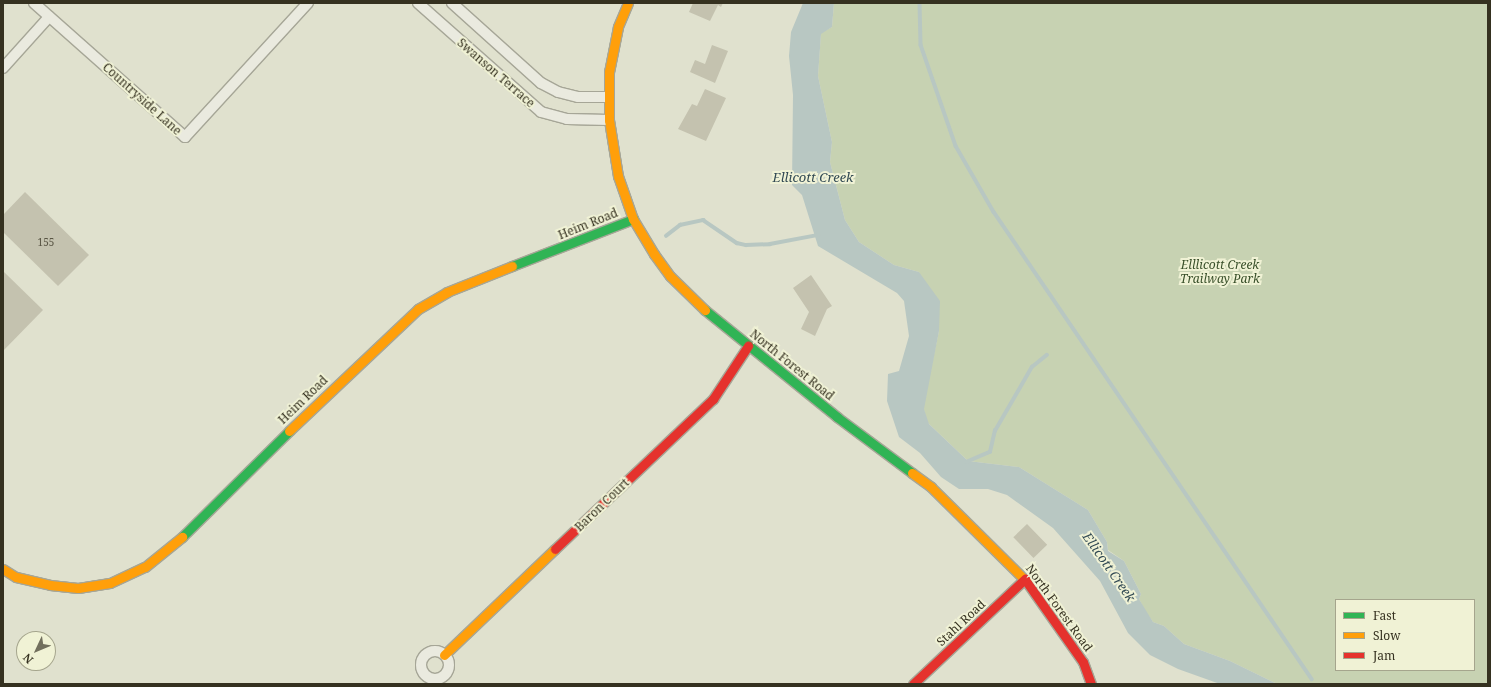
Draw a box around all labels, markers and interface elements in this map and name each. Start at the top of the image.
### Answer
street label: Swanson Terrace [454,35,538,111]
street label: Countryside Lane [100,60,184,138]
water label: Ellicott Creek [773,169,853,185]
street label: Heim Road [556,205,620,243]
house number: 155 [38,237,54,249]
park label: Elllicott Creek Trailway Park [1180,258,1260,286]
street label: North Forest Road [747,327,837,403]
street label: Heim Road [275,373,331,427]
street label: Baron Court [572,476,632,534]
water label: Ellicott Creek [1079,529,1139,605]
street label: North Forest Road [1023,562,1095,654]
street label: Stahl Road [934,597,988,649]
legend [1335,599,1475,671]
text: Fast [1373,607,1396,624]
text: Slow [1373,627,1401,644]
north arrow [16,631,56,671]
text: Jam [1373,647,1395,664]
text: N [19,651,36,667]

